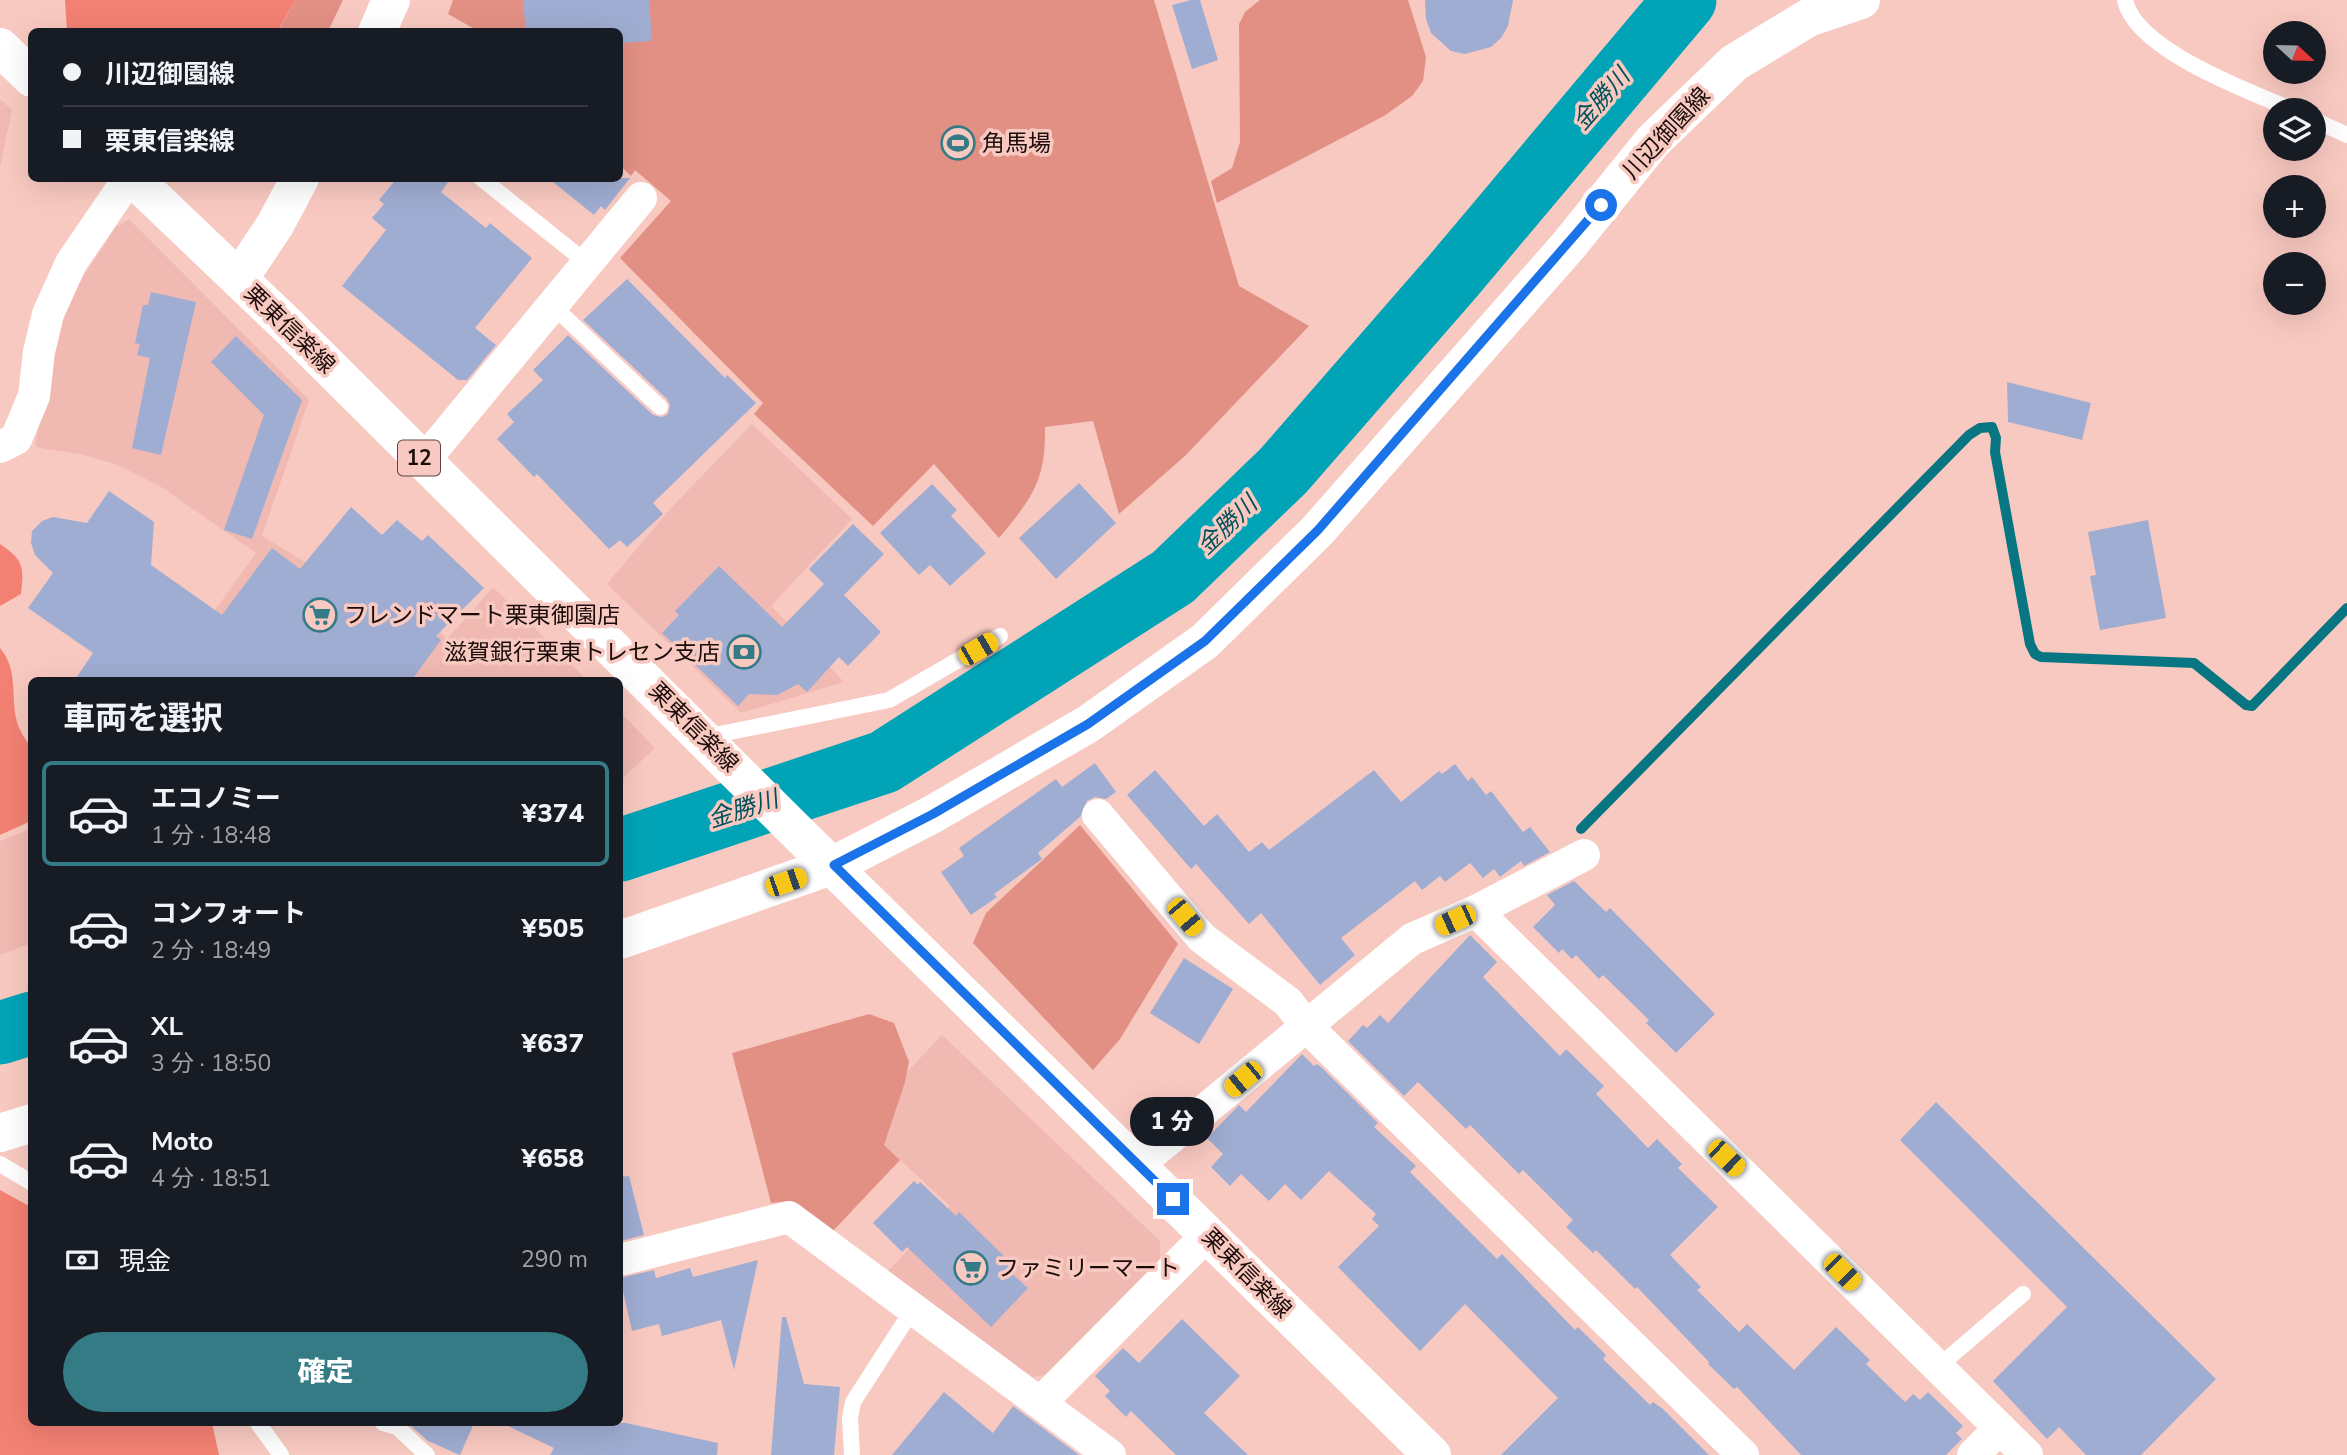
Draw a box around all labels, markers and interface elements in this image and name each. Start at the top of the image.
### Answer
north arrow [2263,21,2326,84]
map controls [2263,21,2326,315]
text: 川辺御園線 [105,57,235,92]
water label: 金勝川 [1565,59,1639,137]
street label: 川辺御園線 [1616,81,1717,186]
button: layers [2263,98,2326,161]
text: 栗東信楽線 [105,124,235,159]
sports icon: 角馬場 [939,124,977,162]
place label: 角馬場 [982,128,1051,159]
button: + [2263,175,2326,238]
route start [1585,189,1617,221]
button: − [2263,252,2326,315]
street label: 栗東信楽線 [238,278,342,380]
road number: 12 [398,440,440,476]
water label: 金勝川 [1190,486,1266,562]
supermarket icon: フレンドマート栗東御園店 [301,596,339,634]
place label: フレンドマート栗東御園店 [344,600,620,631]
car [955,629,1002,669]
bank icon: 滋賀銀行栗東トレセン支店 [725,633,763,671]
place label: 滋賀銀行栗東トレセン支店 [444,637,720,668]
street label: 栗東信楽線 [642,676,745,779]
text: 車両を選択 [63,697,223,740]
text: エコノミー [151,781,281,816]
icon: car [67,782,130,845]
water label: 金勝川 [704,782,785,835]
text: ¥374 [522,796,584,831]
text: 1 分 · 18:48 [151,820,271,851]
car [763,865,810,899]
car [1164,894,1207,940]
text: コンフォート [151,896,306,931]
icon: car [67,897,130,960]
car [1432,902,1479,938]
text: ¥505 [522,911,584,946]
text: 2 分 · 18:49 [151,935,271,966]
text: XL [151,1009,183,1044]
icon: car [67,1012,130,1075]
text: ¥637 [522,1026,584,1061]
text: 3 分 · 18:50 [151,1048,271,1079]
car [1221,1057,1266,1101]
callout: 1 分 [1131,1098,1215,1146]
text: 1 分 [1150,1106,1194,1137]
text: Moto [151,1124,213,1159]
icon: car [67,1127,130,1190]
car [1704,1136,1749,1180]
text: ¥658 [522,1141,584,1176]
text: 4 分 · 18:51 [151,1163,271,1194]
route end [1157,1183,1189,1215]
street label: 栗東信楽線 [1195,1222,1298,1325]
icon: cash [63,1241,101,1279]
text: 現金 [119,1244,171,1279]
text: 290 m [521,1244,588,1275]
supermarket icon: ファミリーマート [952,1249,990,1287]
car [1820,1250,1865,1294]
place label: ファミリーマート [996,1253,1180,1284]
button: 確定 [63,1332,588,1412]

